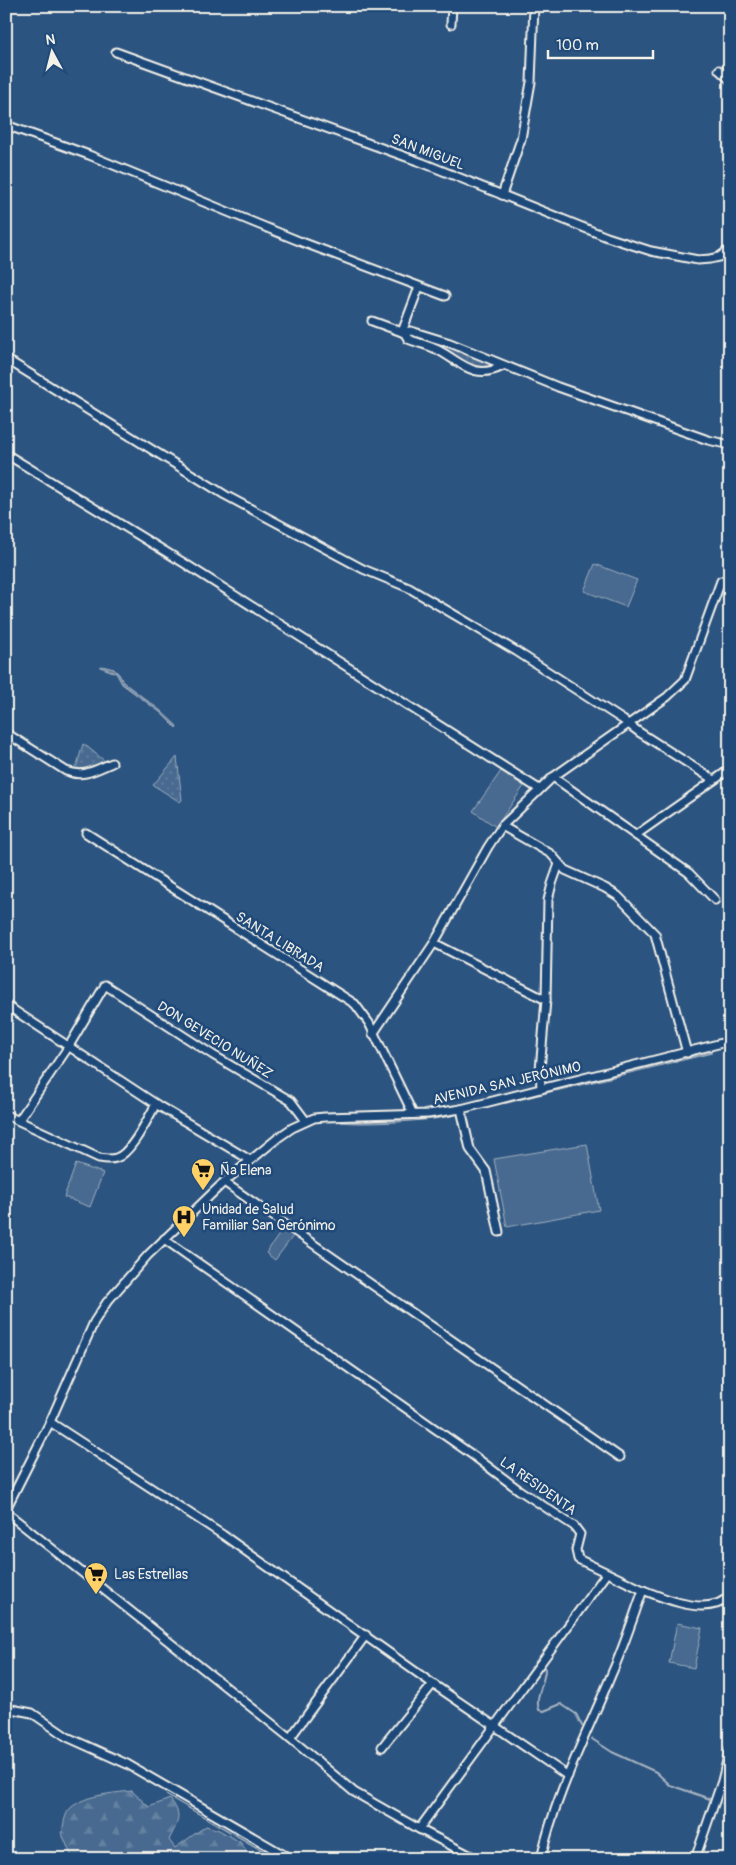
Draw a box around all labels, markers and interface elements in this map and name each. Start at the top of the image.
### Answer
north arrow [28,28,78,78]
scale bar [548,28,654,60]
text: N [45,31,56,49]
text: 100 m [556,36,599,55]
street label: SAN MIGUEL [389,130,467,174]
street label: SANTA LIBRADA [233,908,327,976]
street label: DON GEVECIO NUÑEZ [154,997,277,1083]
street label: AVENIDA SAN JERÓNIMO [431,1057,583,1108]
supermarket icon: Ña Elena [190,1157,216,1191]
place label: Ña Elena [220,1161,272,1179]
place label: Unidad de Salud Familiar San Gerónimo [202,1201,336,1234]
hospital icon: Unidad de Salud Familiar San Gerónimo [171,1204,197,1238]
street label: LA RESIDENTA [496,1453,580,1519]
supermarket icon: Las Estrellas [83,1561,109,1595]
place label: Las Estrellas [114,1566,189,1583]

